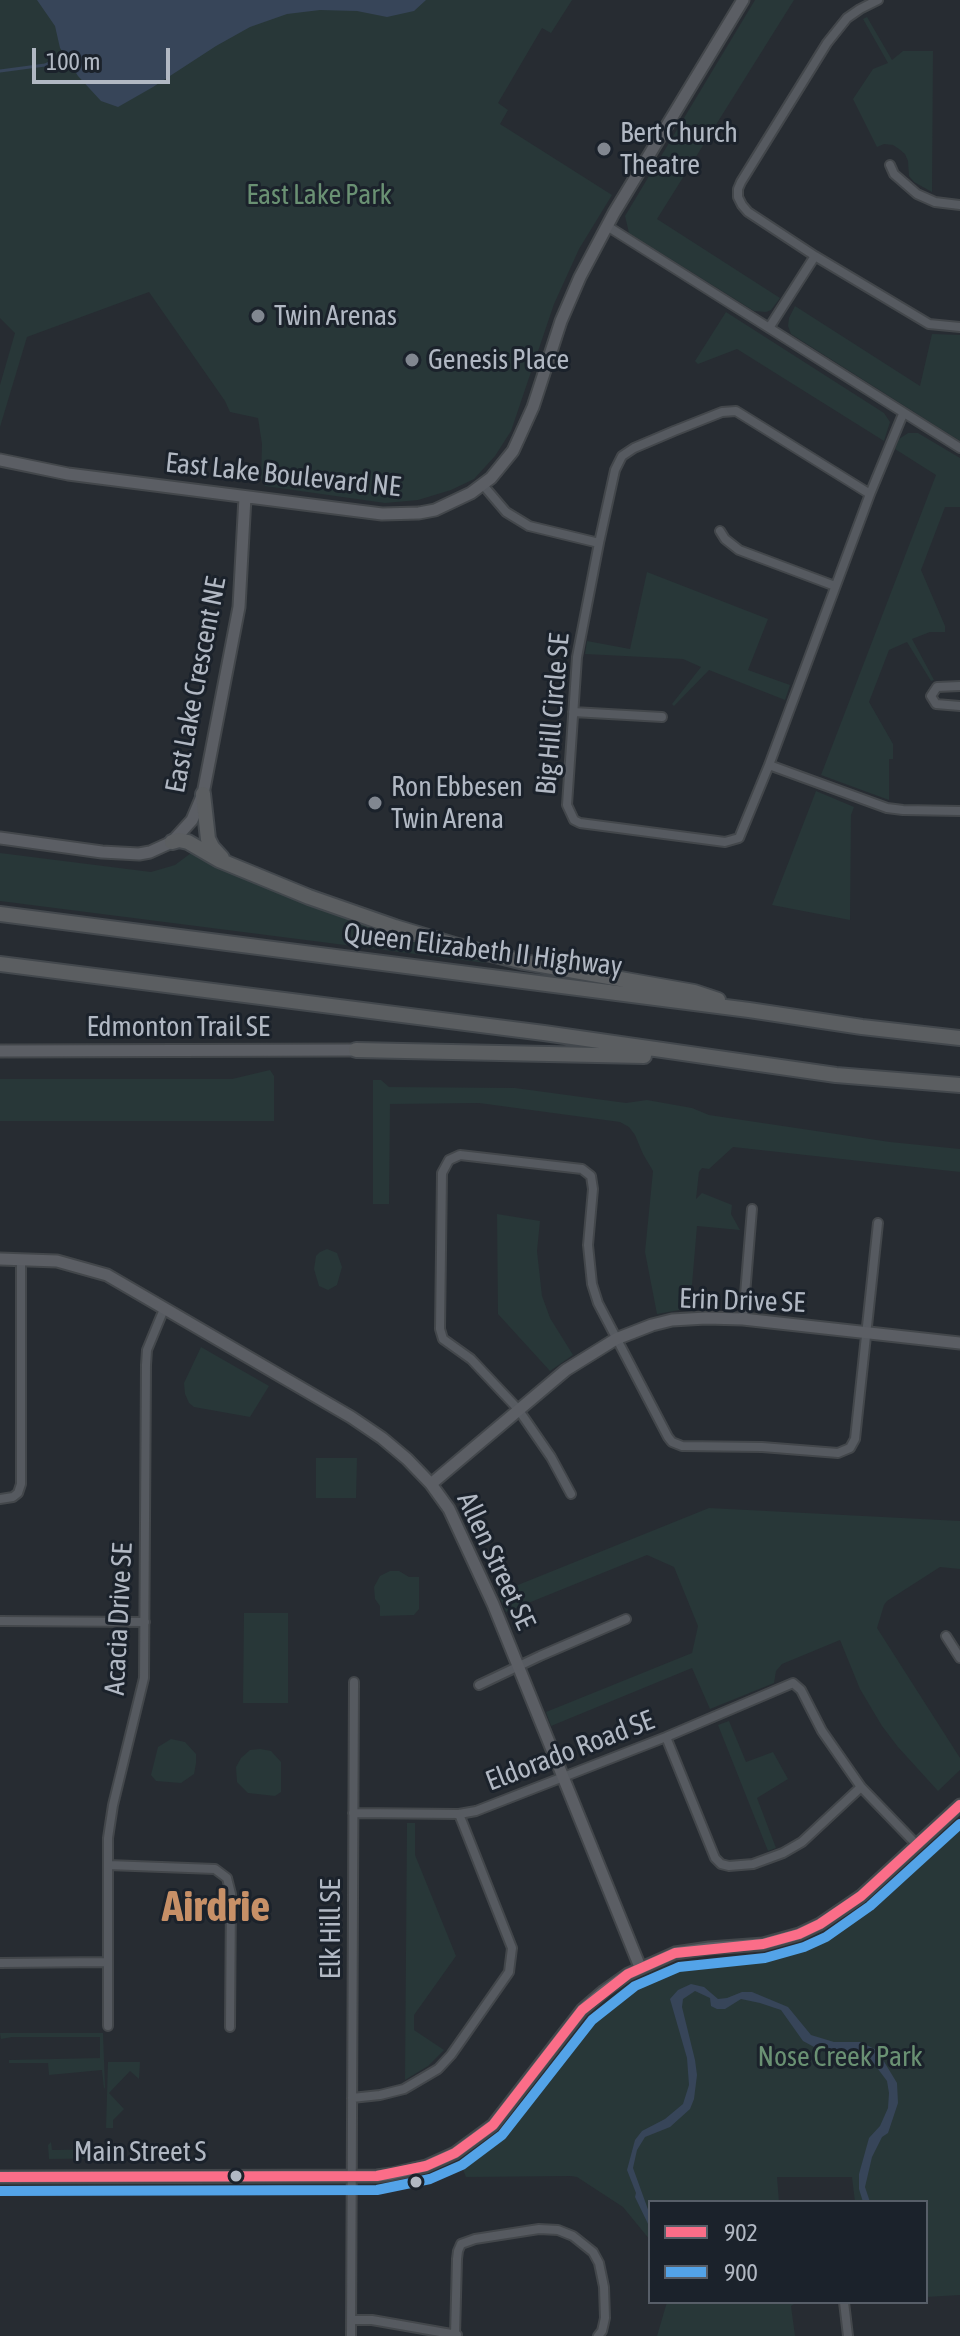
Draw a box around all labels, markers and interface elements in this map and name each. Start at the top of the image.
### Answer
scale bar [36,32,174,82]
text: 100 m [46,48,100,75]
place label: Bert Church Theatre [620,116,738,182]
marker: Bert Church Theatre [595,140,613,158]
park label: East Lake Park [246,178,392,212]
place label: Twin Arenas [274,299,397,333]
marker: Twin Arenas [249,307,267,325]
place label: Genesis Place [428,343,569,377]
marker: Genesis Place [403,351,421,369]
street label: East Lake Boulevard NE [164,446,402,504]
street label: East Lake Crescent NE [159,574,233,796]
street label: Big Hill Circle SE [529,632,577,796]
place label: Ron Ebbesen Twin Arena [391,770,523,836]
marker: Ron Ebbesen Twin Arena [366,794,384,812]
street label: Queen Elizabeth II Highway [342,916,624,984]
street label: Edmonton Trail SE [86,1010,270,1044]
street label: Erin Drive SE [678,1282,806,1320]
street label: Allen Street SE [450,1487,542,1635]
street label: Acacia Drive SE [98,1542,140,1696]
street label: Eldorado Road SE [481,1704,659,1798]
street label: Elk Hill SE [314,1879,348,1979]
district label: Airdrie [162,1881,270,1933]
park label: Nose Creek Park [757,2040,923,2074]
street label: Main Street S [74,2135,206,2169]
unlabelled marker [228,2168,244,2184]
unlabelled marker [408,2174,424,2190]
legend [648,2200,928,2304]
text: 902 [724,2219,758,2246]
text: 900 [724,2259,758,2286]

